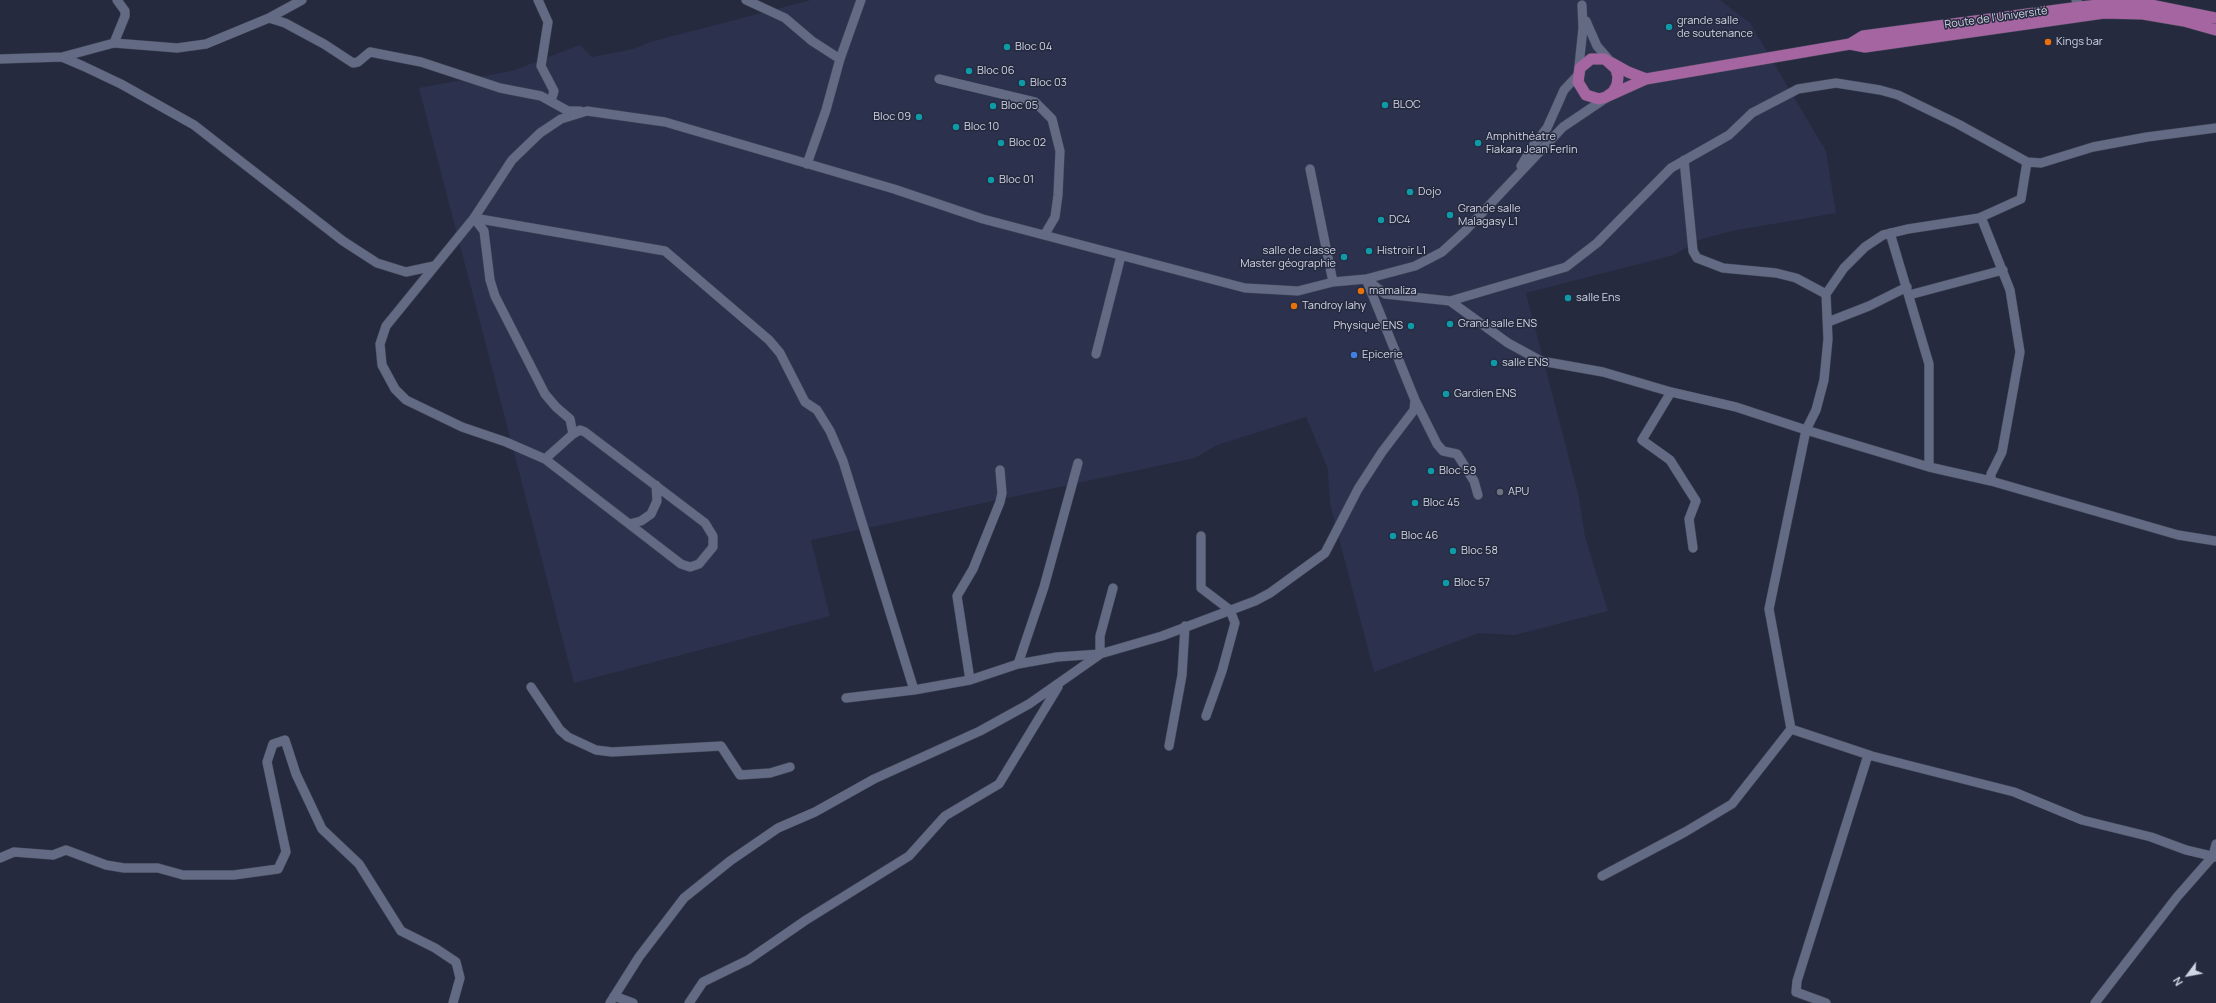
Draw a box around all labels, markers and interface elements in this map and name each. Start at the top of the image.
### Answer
street label: Route de l'Université [1944,4,2048,32]
place label: grande salle de soutenance [1677,14,1753,40]
marker: grande salle de soutenance [1664,22,1674,32]
place label: Kings bar [2056,35,2103,49]
marker: Kings bar [2043,37,2053,47]
place label: Bloc 04 [1015,40,1052,54]
marker: Bloc 04 [1002,42,1012,52]
place label: Bloc 06 [977,64,1015,78]
marker: Bloc 06 [964,66,974,76]
place label: Bloc 03 [1030,76,1067,90]
marker: Bloc 03 [1017,78,1027,88]
place label: BLOC [1393,98,1421,112]
place label: Bloc 05 [1001,99,1038,113]
marker: BLOC [1380,100,1390,110]
marker: Bloc 05 [988,101,998,111]
place label: Bloc 09 [873,110,911,124]
marker: Bloc 09 [914,112,924,122]
place label: Bloc 10 [964,120,999,134]
marker: Bloc 10 [951,122,961,132]
place label: Amphithéatre Fiakara Jean Ferlin [1486,130,1578,156]
place label: Bloc 02 [1009,136,1046,150]
marker: Bloc 02 [996,138,1006,148]
marker: Amphithéatre Fiakara Jean Ferlin [1473,138,1483,148]
place label: Bloc 01 [999,173,1034,187]
marker: Bloc 01 [986,175,996,185]
place label: Dojo [1418,185,1441,199]
marker: Dojo [1405,187,1415,197]
place label: Grande salle Malagasy L1 [1458,202,1521,228]
marker: Grande salle Malagasy L1 [1445,210,1455,220]
place label: DC4 [1389,213,1411,227]
marker: DC4 [1376,215,1386,225]
place label: salle de classe Master géographie [1240,244,1336,270]
place label: Histroir L1 [1377,244,1426,258]
marker: Histroir L1 [1364,246,1374,256]
marker: salle de classe Master géographie [1339,252,1349,262]
place label: mamaliza [1369,284,1417,298]
marker: mamaliza [1356,286,1366,296]
place label: salle Ens [1576,291,1620,305]
marker: salle Ens [1563,293,1573,303]
place label: Tandroy lahy [1302,299,1366,313]
marker: Tandroy lahy [1289,301,1299,311]
place label: Grand salle ENS [1458,317,1537,331]
place label: Physique ENS [1333,319,1403,333]
marker: Grand salle ENS [1445,319,1455,329]
marker: Physique ENS [1406,321,1416,331]
place label: Epicerie [1362,348,1403,362]
marker: Epicerie [1349,350,1359,360]
place label: salle ENS [1502,356,1548,370]
marker: salle ENS [1489,358,1499,368]
place label: Gardien ENS [1454,387,1516,401]
marker: Gardien ENS [1441,389,1451,399]
place label: Bloc 59 [1439,464,1476,478]
marker: Bloc 59 [1426,466,1436,476]
place label: APU [1508,485,1529,499]
marker: APU [1495,487,1505,497]
place label: Bloc 45 [1423,496,1460,510]
marker: Bloc 45 [1410,498,1420,508]
place label: Bloc 46 [1401,529,1438,543]
marker: Bloc 46 [1388,531,1398,541]
place label: Bloc 58 [1461,544,1498,558]
marker: Bloc 58 [1448,546,1458,556]
place label: Bloc 57 [1454,576,1490,590]
marker: Bloc 57 [1441,578,1451,588]
north arrow [2168,955,2208,995]
text: N [2169,974,2186,989]

